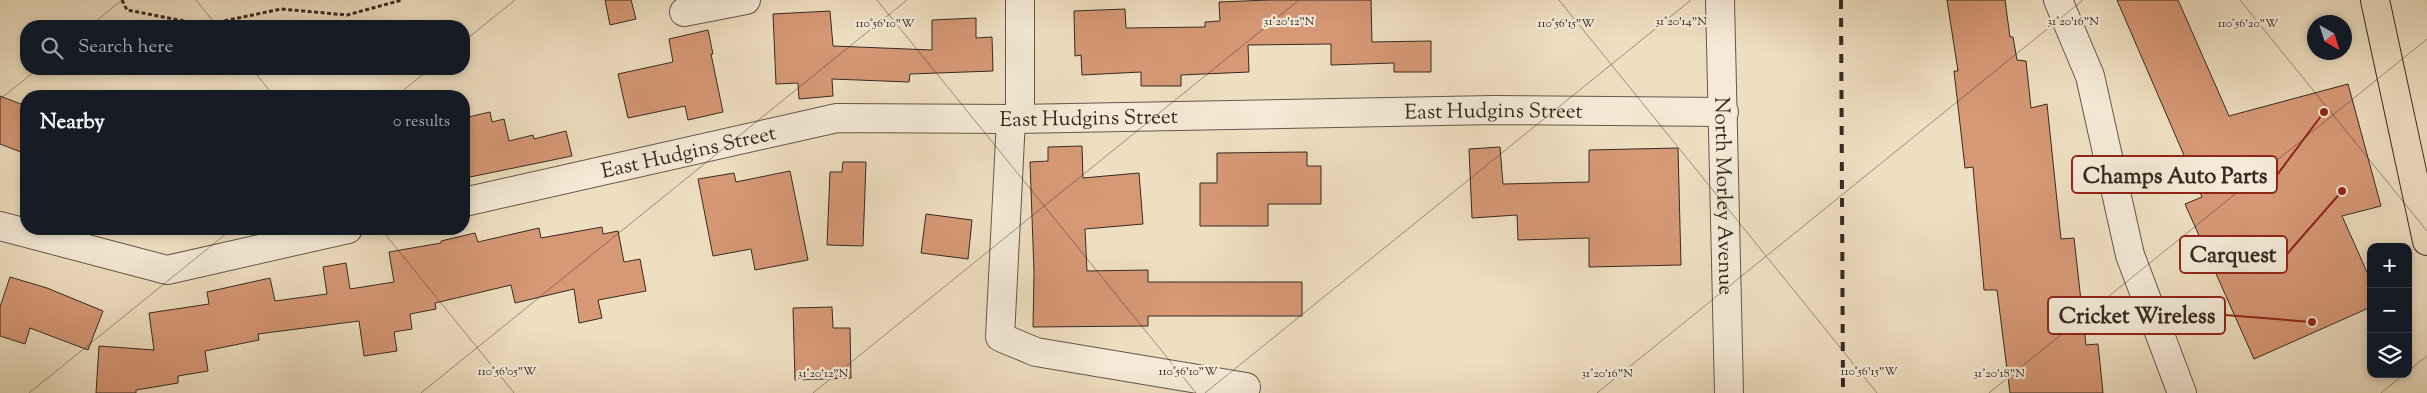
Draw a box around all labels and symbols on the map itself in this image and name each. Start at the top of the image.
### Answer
text: 31°20'12"N [1264,13,1315,31]
text: 31°20'14"N [1655,13,1707,31]
text: 31°20'16"N [2047,13,2099,31]
text: 110°56'10"W [856,15,915,33]
text: 110°56'15"W [1537,15,1595,33]
text: 110°56'20"W [2218,15,2279,33]
north arrow [2307,15,2352,60]
street label: North Morley Avenue [1705,96,1740,296]
street label: East Hudgins Street [1404,97,1583,129]
street label: East Hudgins Street [999,103,1178,136]
street label: East Hudgins Street [599,119,779,188]
callout: Champs Auto Parts [2072,156,2277,193]
text: Champs Auto Parts [2083,162,2268,194]
callout: Carquest [2180,236,2287,273]
text: Carquest [2190,241,2277,273]
callout: Cricket Wireless [2048,297,2225,334]
text: Cricket Wireless [2059,302,2216,334]
text: 110°56'05"W [478,363,537,381]
text: 110°56'10"W [1159,363,1218,381]
text: 110°56'15"W [1840,363,1898,381]
text: 31°20'12"N [798,365,849,383]
text: 31°20'16"N [1581,365,1633,383]
text: 31°20'18"N [1973,365,2025,383]

